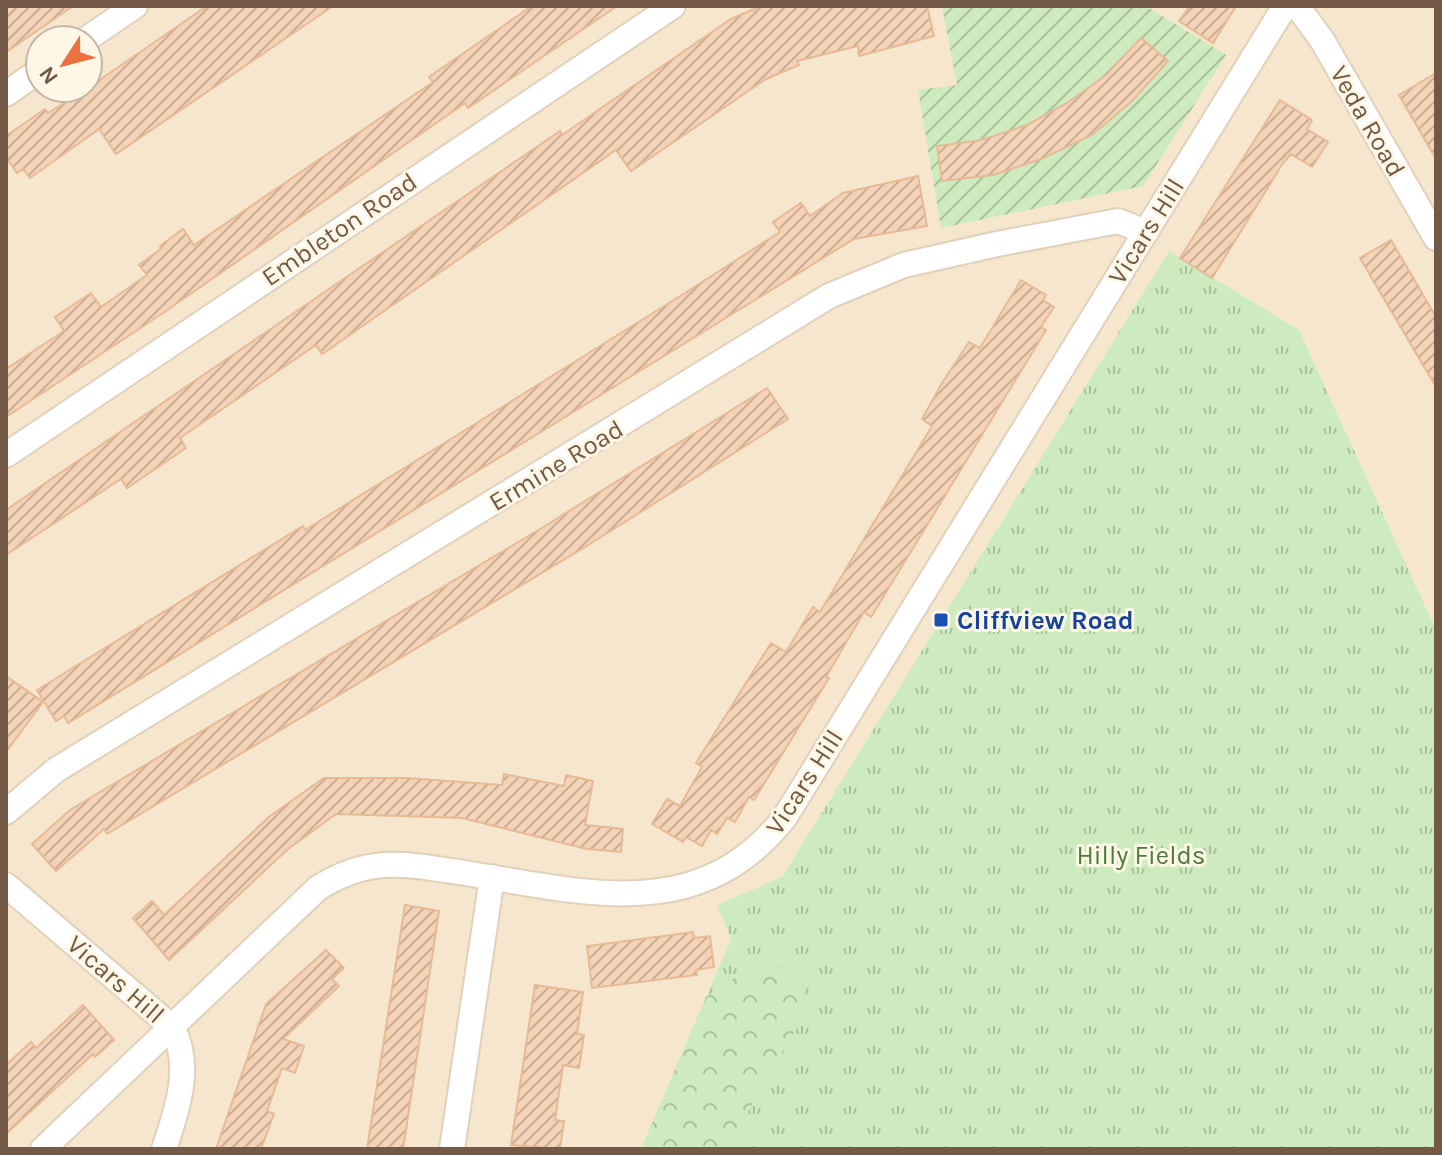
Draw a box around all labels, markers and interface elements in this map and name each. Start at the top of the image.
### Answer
north arrow [24,24,104,104]
street label: Veda Road [1323,60,1412,182]
text: N [33,61,64,89]
street label: Embleton Road [256,166,423,293]
street label: Vicars Hill [1102,173,1191,290]
street label: Ermine Road [483,413,629,518]
place label: Cliffview Road [957,605,1134,636]
marker: Cliffview Road [932,611,950,629]
street label: Vicars Hill [759,724,850,841]
park label: Hilly Fields [1076,840,1206,871]
street label: Vicars Hill [61,929,171,1030]

